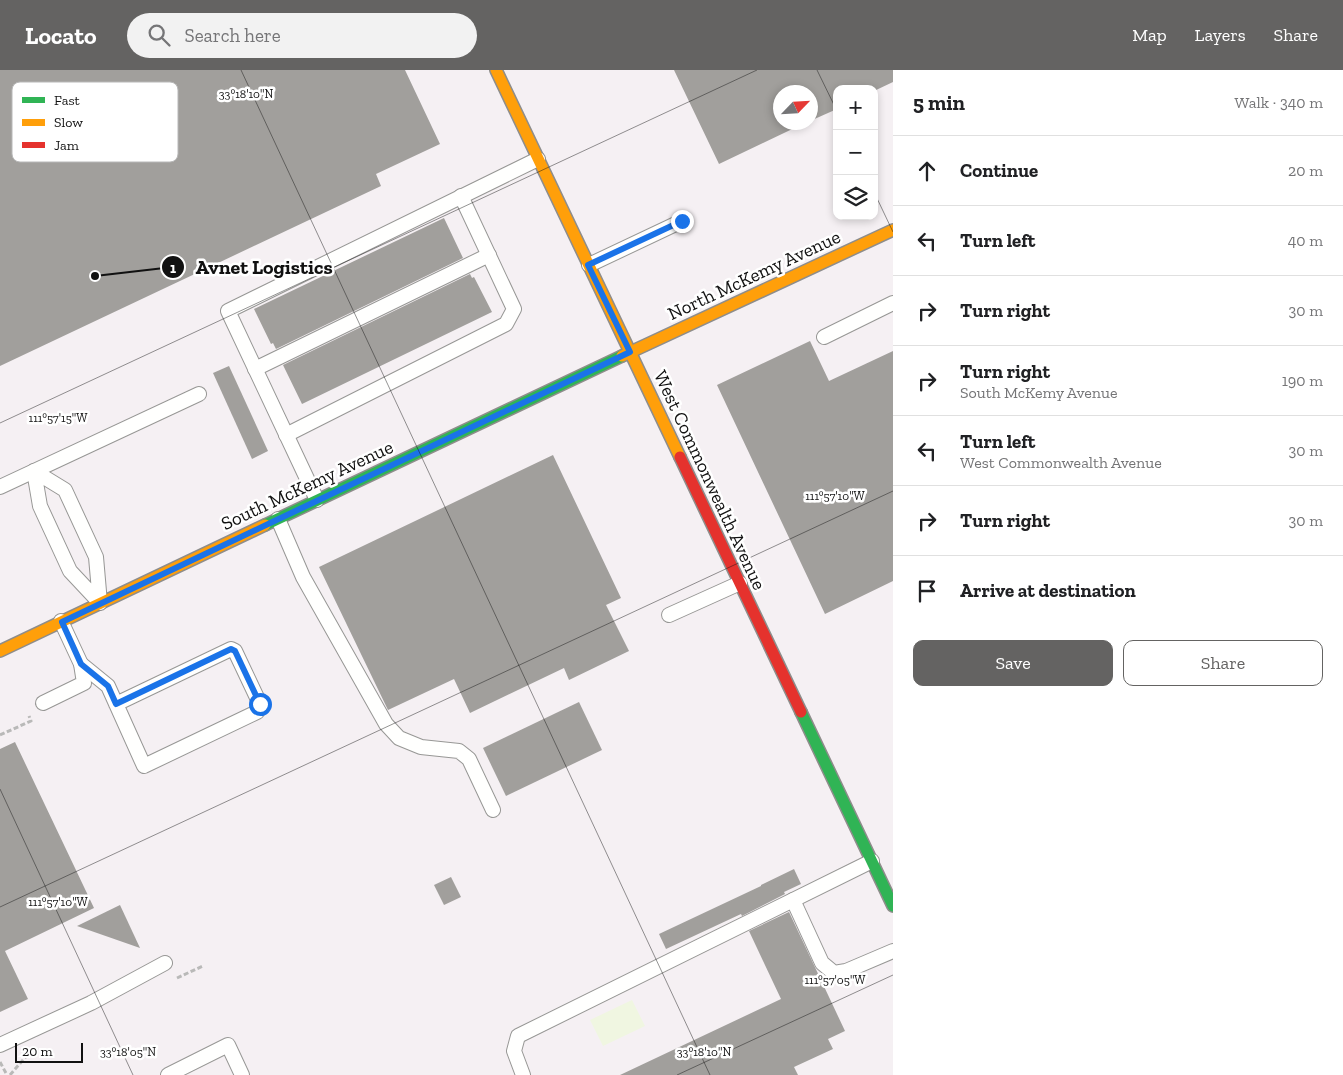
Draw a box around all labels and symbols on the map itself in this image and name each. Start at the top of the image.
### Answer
legend [12,82,178,162]
north arrow [773,85,818,130]
text: 33°18'10"N [219,87,273,101]
text: Fast [54,92,81,109]
text: Slow [54,114,83,131]
text: Jam [54,137,79,154]
route end [671,210,694,233]
street label: North McKemy Avenue [664,225,844,325]
callout: Avnet Logistics [160,250,343,285]
text: Avnet Logistics [195,255,333,279]
text: 1 [170,259,176,277]
street label: West Commonwealth Avenue [649,367,771,593]
text: 111°57'15"W [29,411,88,425]
street label: South McKemy Avenue [217,435,397,535]
text: 111°57'10"W [805,489,866,503]
route start [249,693,272,716]
text: 111°57'10"W [28,895,89,909]
text: 111°57'05"W [804,973,866,987]
scale bar [15,1040,82,1063]
text: 33°18'05"N [100,1045,156,1059]
text: 33°18'10"N [677,1045,731,1059]

